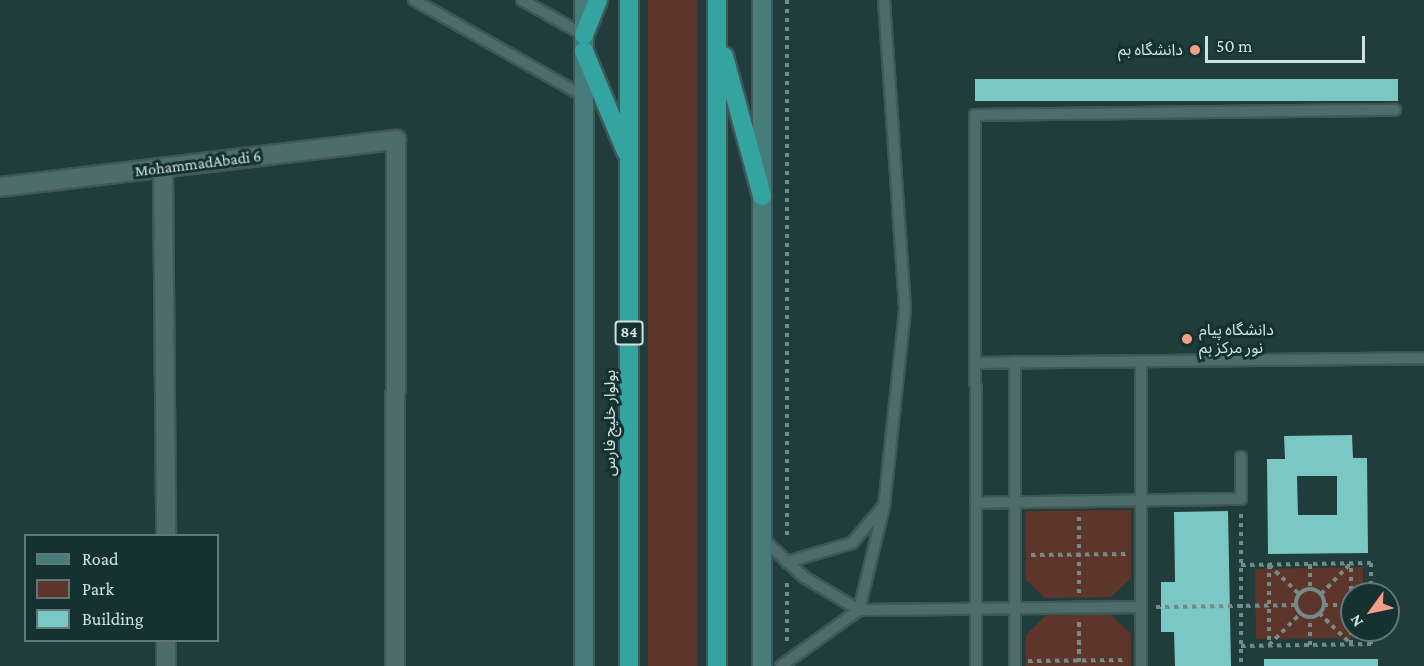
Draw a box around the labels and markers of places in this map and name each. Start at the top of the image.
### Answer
place label: دانشگاه بم [1118,40,1183,60]
marker: دانشگاه بم [1188,43,1202,57]
place label: دانشگاه پیام نور مرکز بم [1199,320,1274,358]
marker: دانشگاه پیام نور مرکز بم [1180,332,1194,346]

